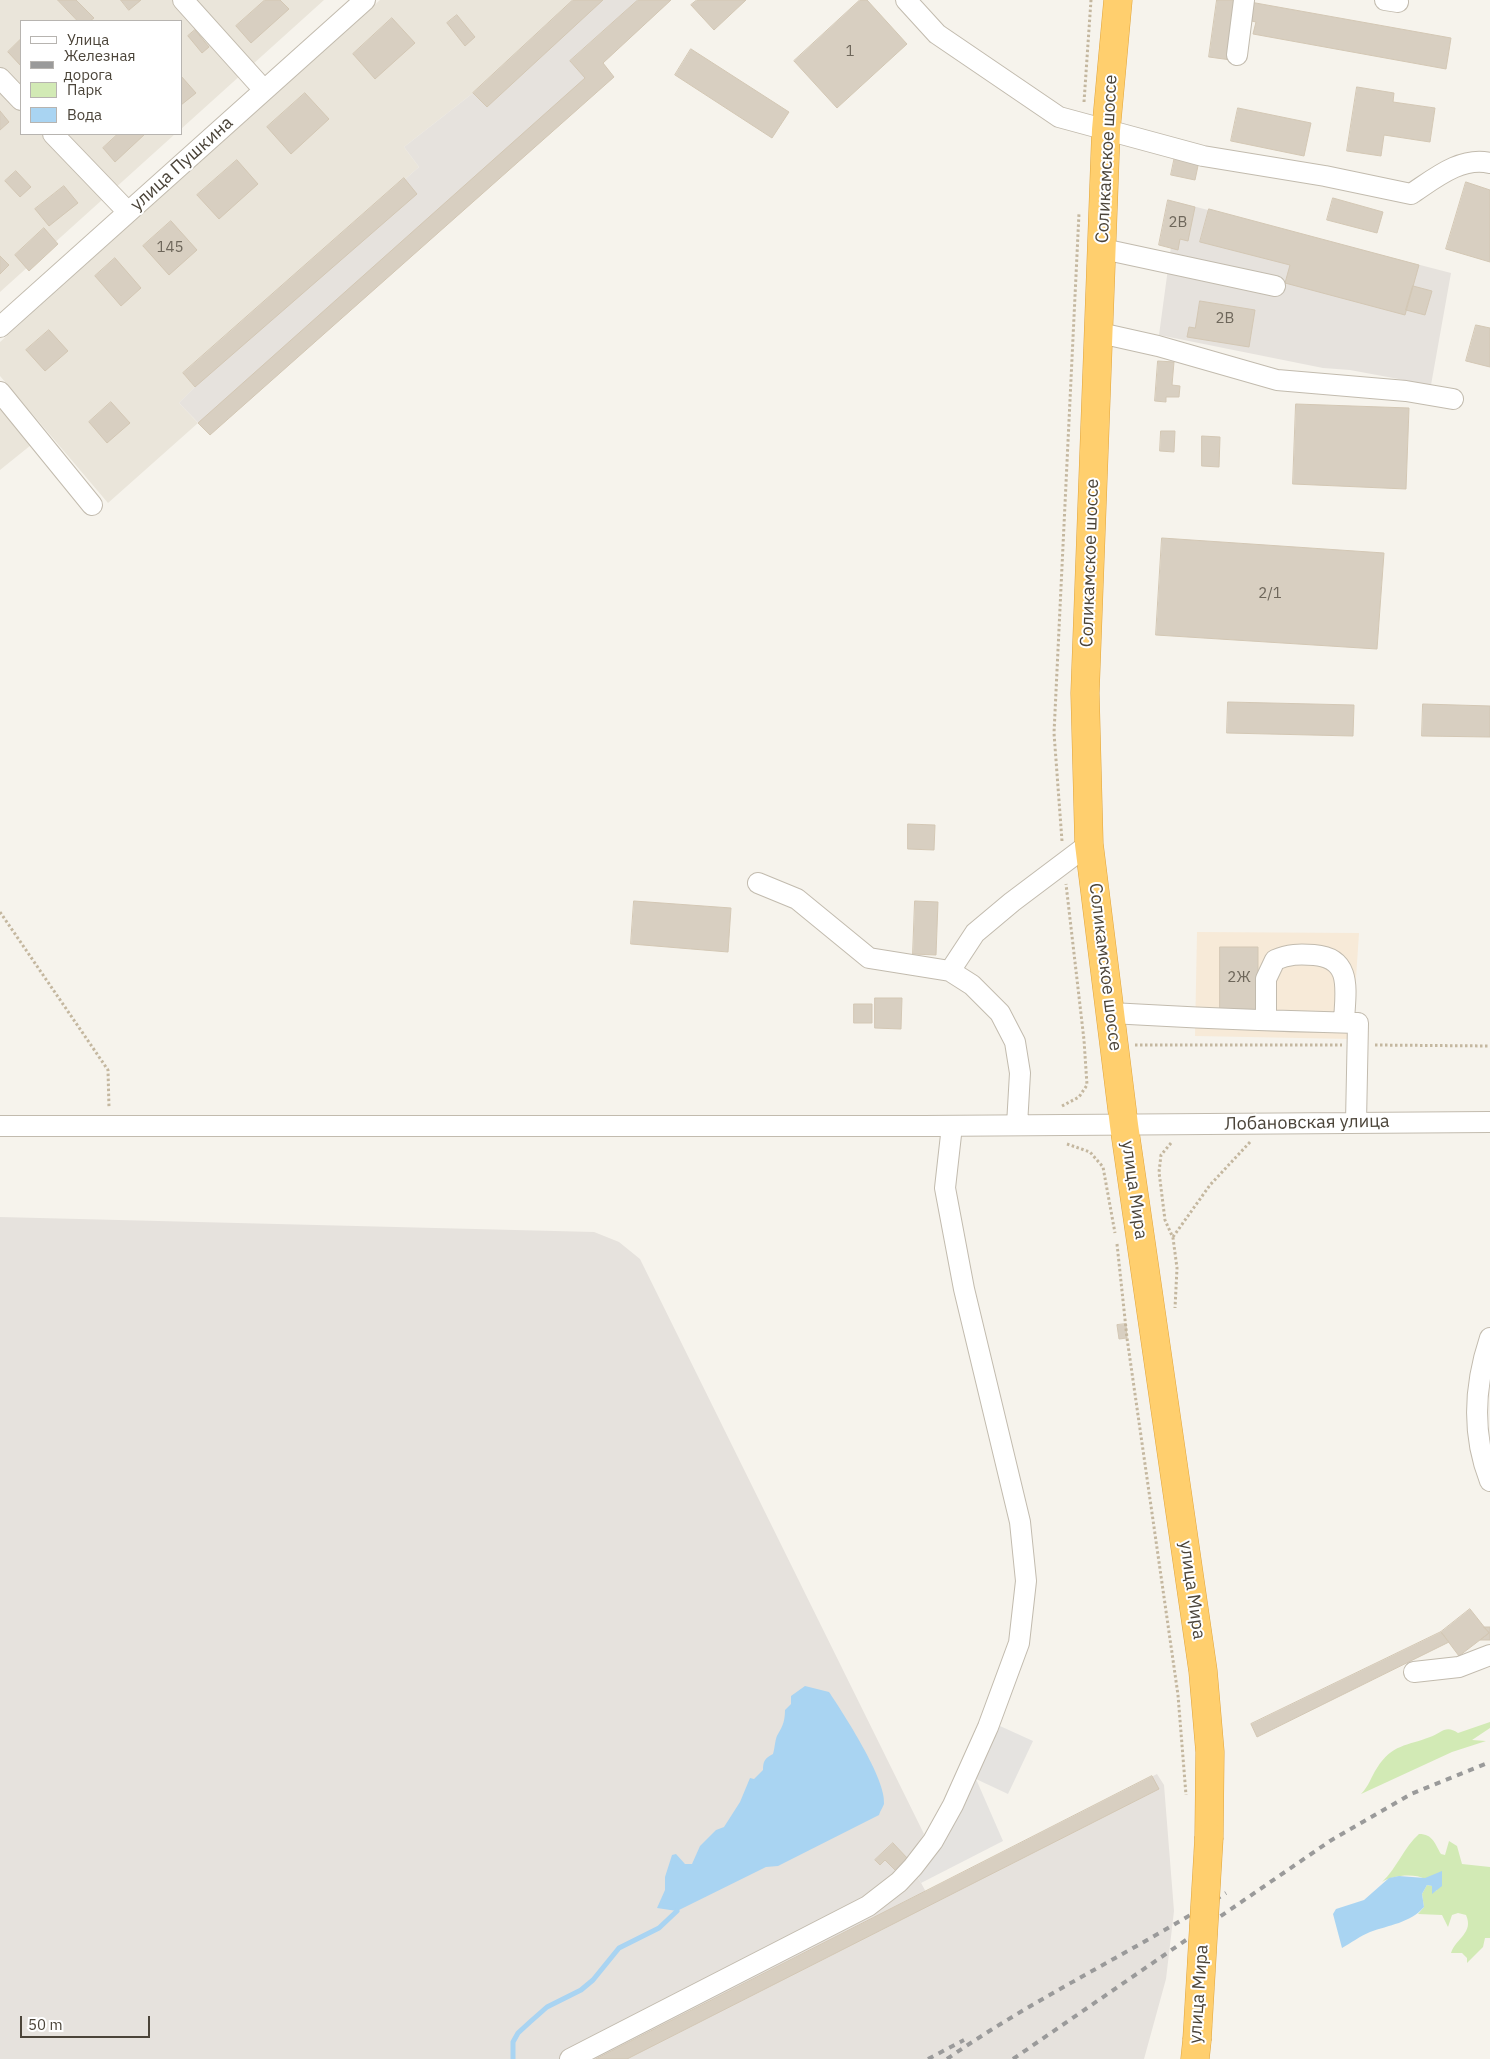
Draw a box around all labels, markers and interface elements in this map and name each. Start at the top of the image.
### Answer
legend [20,20,182,135]
text: Улица [67,30,109,49]
house number: 1 [846,43,854,61]
text: Железная дорога [64,46,135,84]
street label: Соликамское шоссе [1092,74,1122,244]
text: Парк [67,80,102,99]
text: Вода [67,105,102,124]
street label: улица Пушкина [126,112,238,216]
house number: 2В [1169,214,1187,232]
house number: 145 [157,239,183,257]
house number: 2В [1216,310,1234,328]
street label: Соликамское шоссе [1076,478,1104,648]
house number: 2/1 [1258,585,1282,603]
street label: Соликамское шоссе [1084,882,1126,1052]
house number: 2Ж [1227,969,1251,987]
street label: Лобановская улица [1224,1111,1390,1135]
street label: улица Мира [1116,1139,1152,1241]
street label: улица Мира [1174,1539,1210,1641]
street label: улица Мира [1185,1944,1213,2044]
scale bar [22,2006,152,2038]
text: 50 m [28,2015,63,2034]

